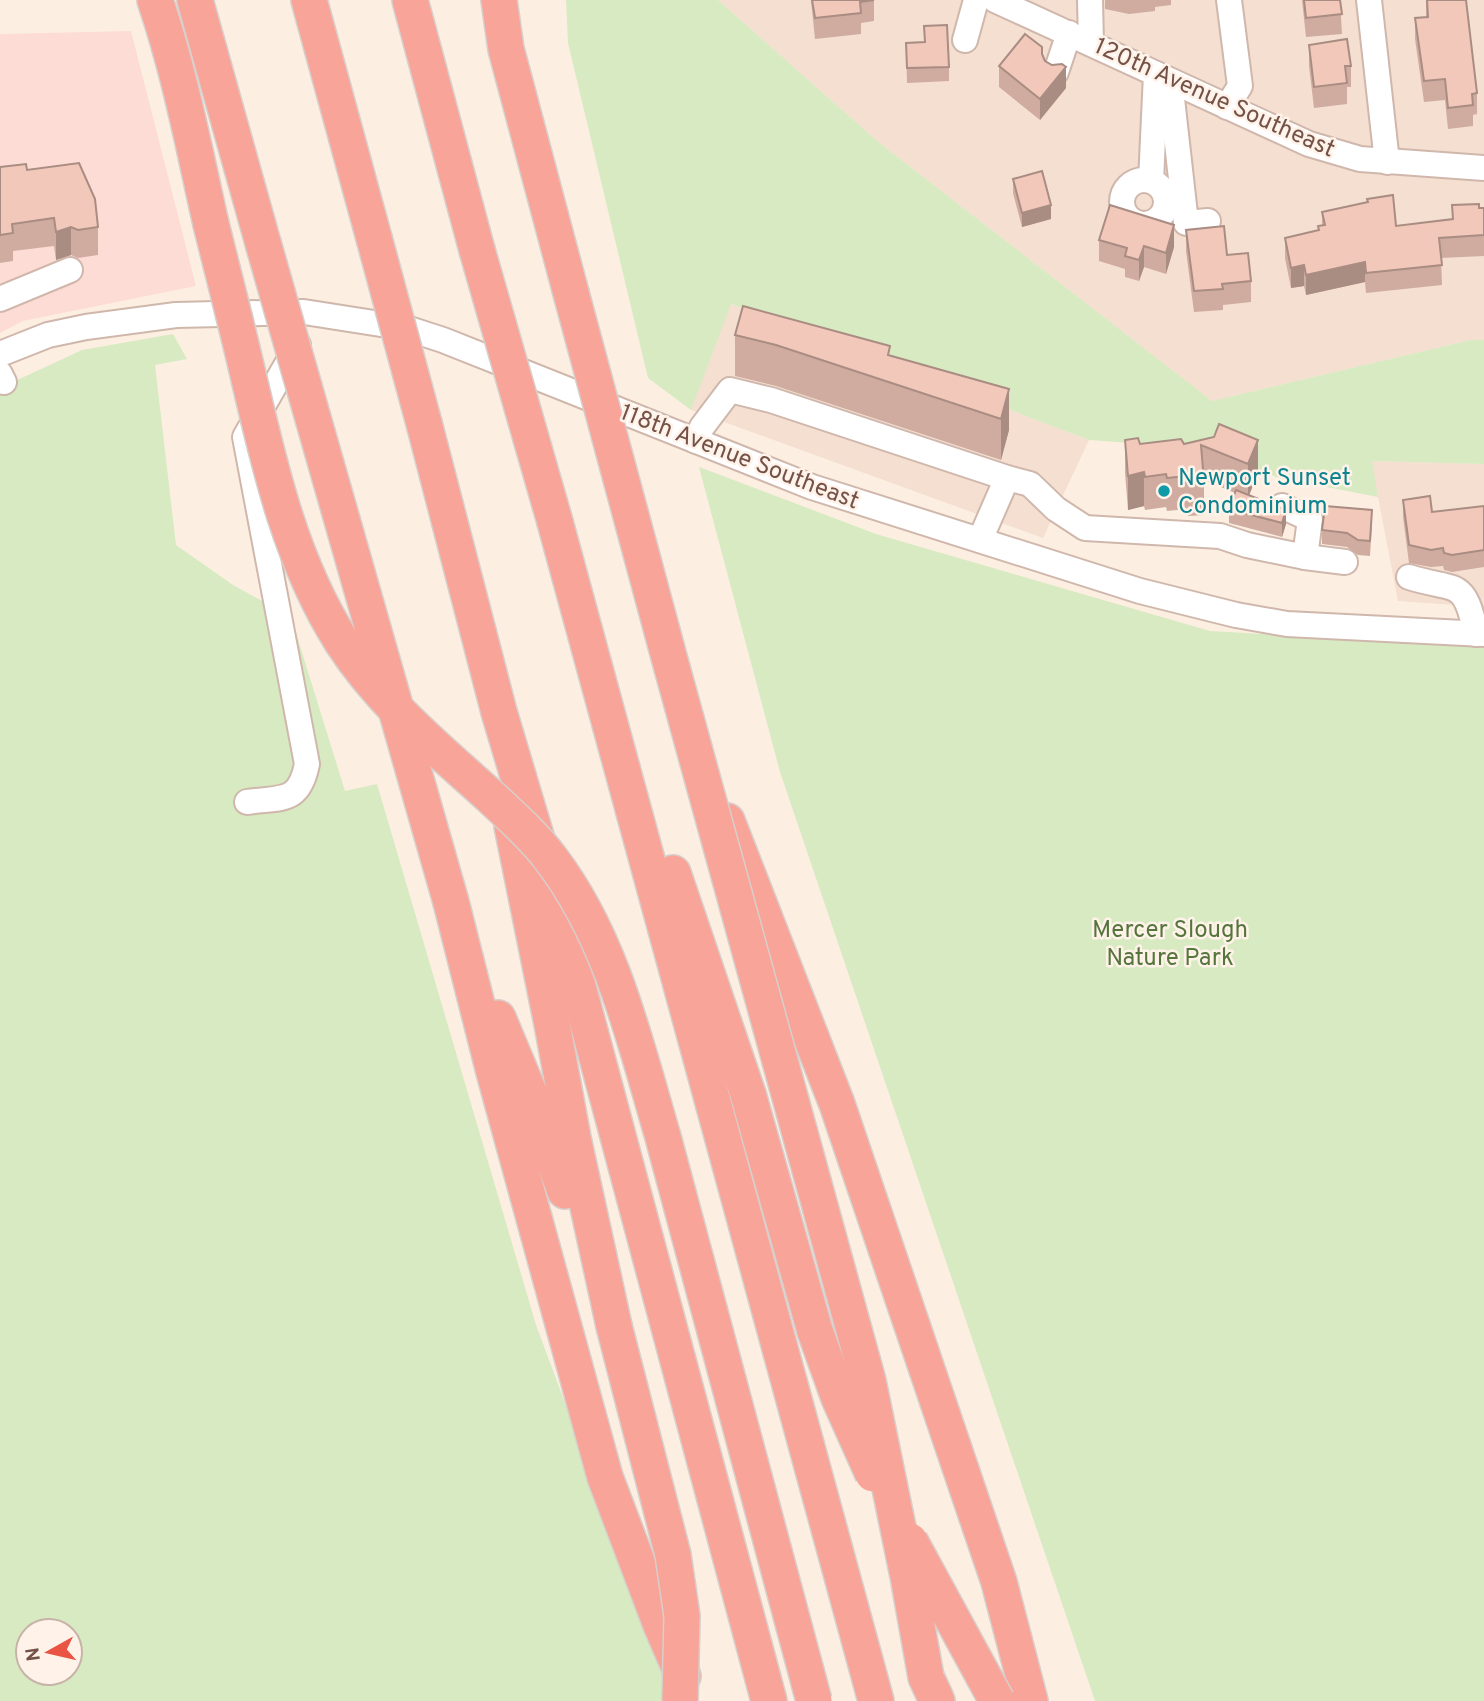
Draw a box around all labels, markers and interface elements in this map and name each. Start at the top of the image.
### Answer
street label: 120th Avenue Southeast [1089,32,1339,166]
street label: 118th Avenue Southeast [616,398,863,517]
place label: Newport Sunset Condominium [1178,464,1351,522]
marker: Newport Sunset Condominium [1156,483,1172,499]
park label: Mercer Slough Nature Park [1092,916,1248,974]
north arrow [14,1617,84,1687]
text: N [21,1646,47,1663]

